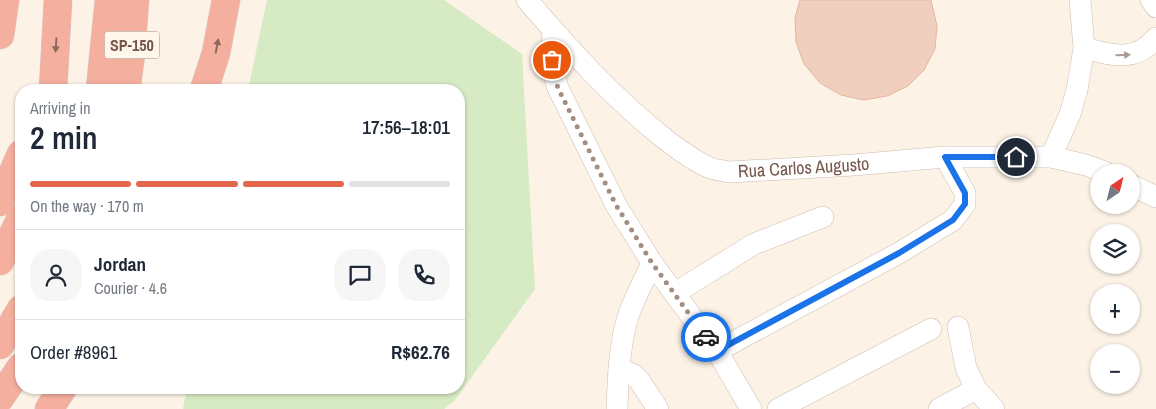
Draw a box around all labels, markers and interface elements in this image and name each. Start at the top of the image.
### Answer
road number: SP-150 [104,32,160,58]
one-way arrow [51,37,59,53]
one-way arrow [214,37,222,53]
pin [531,39,573,81]
icon: bag [538,46,566,74]
one-way arrow [1115,50,1131,58]
text: Arriving in [30,97,91,119]
text: 17:56–18:01 [362,114,450,140]
text: 2 min [30,116,98,159]
pin [995,136,1037,178]
icon: home [1002,143,1030,171]
street label: Rua Carlos Augusto [737,151,870,183]
north arrow [1090,164,1140,214]
map controls [1090,164,1140,394]
text: On the way · 170 m [30,195,144,217]
button: layers [1090,224,1140,274]
button: person [30,249,82,301]
button: chat [334,249,386,301]
button: phone [398,249,450,301]
text: Jordan [94,251,146,277]
text: Courier · 4.6 [94,277,167,299]
button: + [1090,284,1140,334]
courier [681,312,731,362]
icon: car [692,323,720,351]
text: Order #8961 [30,339,117,365]
text: R$62.76 [391,339,450,365]
button: − [1090,344,1140,394]

